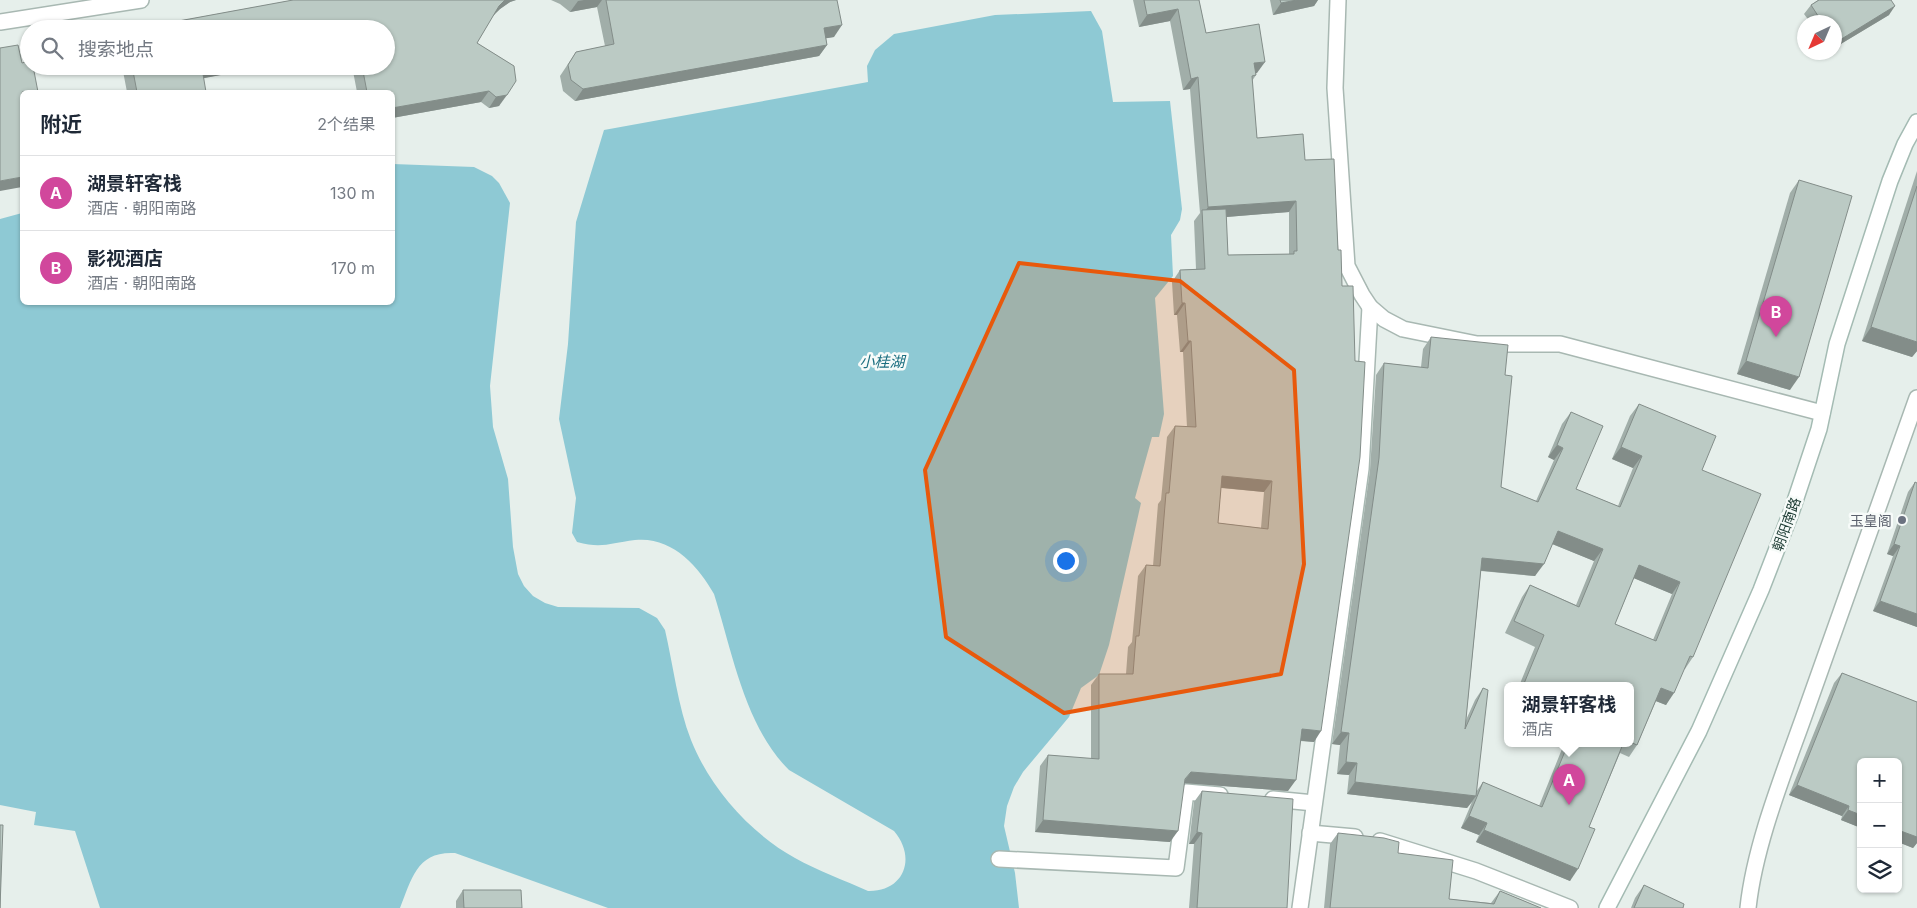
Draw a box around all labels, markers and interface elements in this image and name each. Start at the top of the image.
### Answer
north arrow [1797,15,1842,60]
search box [20,20,395,75]
icon: search [38,34,66,62]
text: 搜索地点 [78,38,154,61]
text: 附近 [40,112,82,137]
text: 2个结果 [317,114,375,134]
text: 湖景轩客栈 [87,172,182,195]
text: A [50,183,62,203]
text: 130 m [330,183,375,203]
text: 酒店 · 朝阳南路 [87,198,197,218]
text: 影视酒店 [87,247,163,270]
text: B [51,258,61,278]
text: 170 m [331,258,375,278]
text: 酒店 · 朝阳南路 [87,273,197,293]
pin: B [1760,296,1792,337]
water label: 小桂湖 [859,352,906,371]
street label: 朝阳南路 [1768,495,1804,553]
place label: 玉皇阁 [1850,512,1892,529]
marker: 玉皇阁 [1896,514,1908,526]
your location [1053,548,1079,574]
popup [1504,682,1634,747]
text: 湖景轩客栈 [1521,693,1617,716]
text: 酒店 [1521,719,1554,739]
map controls [1857,758,1902,893]
button: + [1857,758,1902,803]
pin: A [1553,764,1585,805]
button: − [1857,803,1902,848]
button: layers [1857,848,1902,893]

